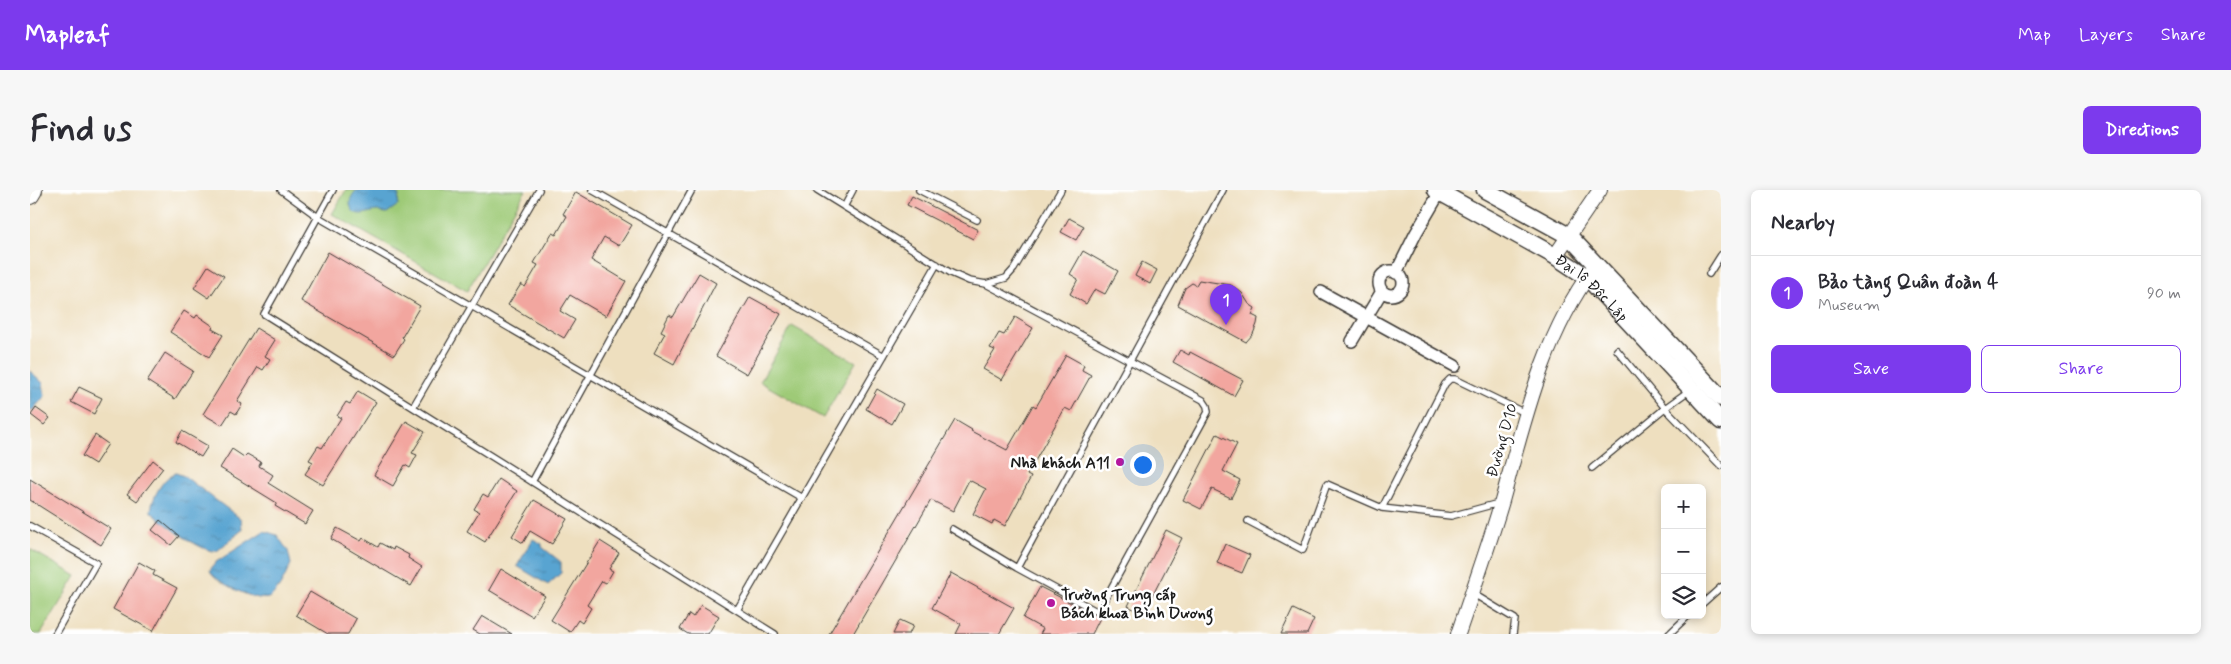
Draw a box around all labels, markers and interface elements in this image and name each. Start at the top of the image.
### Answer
text: Mapleaf [25,20,110,51]
text: Map [2018,23,2051,47]
text: Layers [2079,23,2133,47]
text: Share [2161,23,2206,47]
button: Directions [2083,106,2201,154]
text: Find us [30,107,132,153]
text: Nearby [1771,209,1835,237]
street label: Đại lộ Độc Lập [1550,250,1633,327]
text: Bảo tàng Quân đoàn 4 [1818,270,1998,295]
text: 1 [1783,283,1791,304]
text: 90 m [2147,283,2181,304]
pin: 1 [1210,284,1242,325]
text: Museum [1818,295,1880,316]
button: Save [1771,345,1971,393]
button: Share [1981,345,2181,393]
street label: Đường D10 [1482,401,1524,480]
your location [1130,452,1156,478]
place label: Nhà khách A11 [1011,453,1110,474]
marker: Nhà khách A11 [1114,456,1126,468]
map controls [1661,484,1706,619]
button: + [1661,484,1706,529]
button: − [1661,529,1706,574]
button: layers [1661,574,1706,619]
place label: Trường Trung cấp Bách khoa Bình Dương [1061,585,1213,626]
marker: Trường Trung cấp Bách khoa Bình Dương [1045,597,1057,609]

